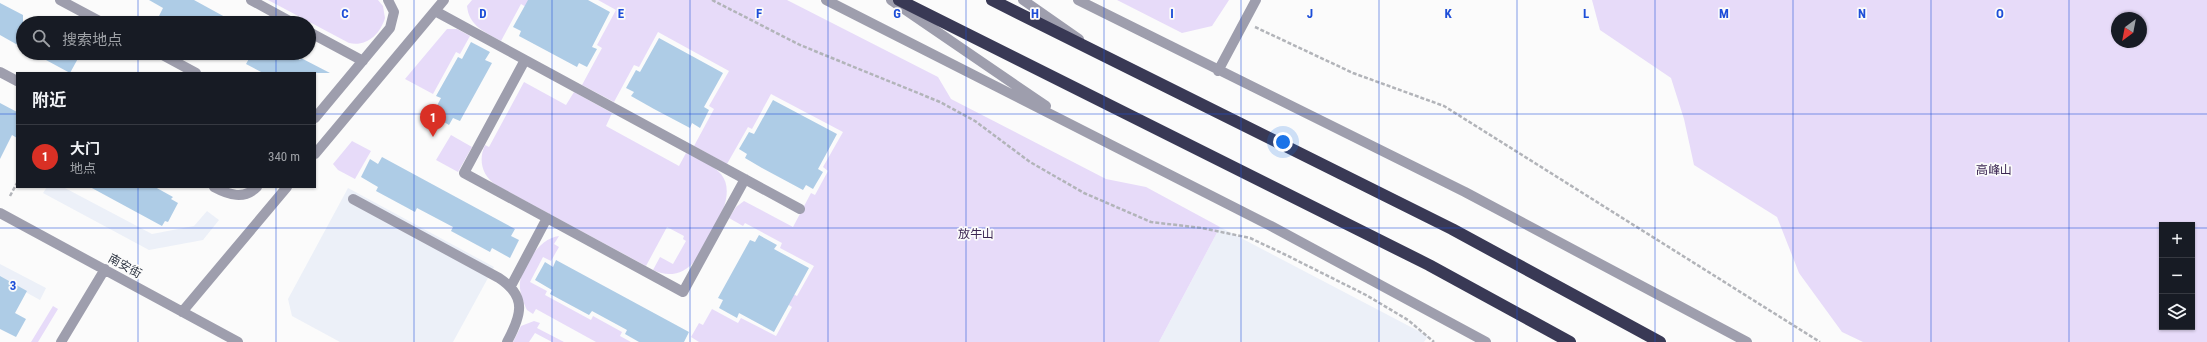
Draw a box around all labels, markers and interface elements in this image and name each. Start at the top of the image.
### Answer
text: C [341,6,349,21]
text: D [479,6,487,21]
text: E [618,6,625,21]
text: F [756,6,762,21]
text: G [893,6,901,21]
text: H [1031,6,1039,21]
text: I [1170,6,1174,21]
text: J [1307,6,1313,21]
text: K [1444,6,1452,21]
text: L [1583,6,1589,21]
text: M [1719,6,1729,21]
text: N [1858,6,1866,21]
text: O [1996,6,2004,21]
north arrow [2111,12,2147,48]
search box [16,16,316,60]
icon: search [30,27,52,49]
text: 搜索地点 [62,31,122,49]
text: 附近 [32,90,66,110]
pin: 1 [420,104,446,137]
your location [1273,132,1293,152]
text: 大门 [70,140,100,158]
text: 1 [42,149,48,164]
text: 340 m [268,149,300,164]
text: 地点 [70,161,96,176]
park label: 高峰山 [1976,163,2012,177]
map controls [2159,222,2195,330]
button: + [2159,222,2195,258]
park label: 放牛山 [958,227,994,241]
street label: 南安街 [106,251,144,281]
button: − [2159,258,2195,294]
text: 3 [10,278,16,293]
button: layers [2159,294,2195,330]

